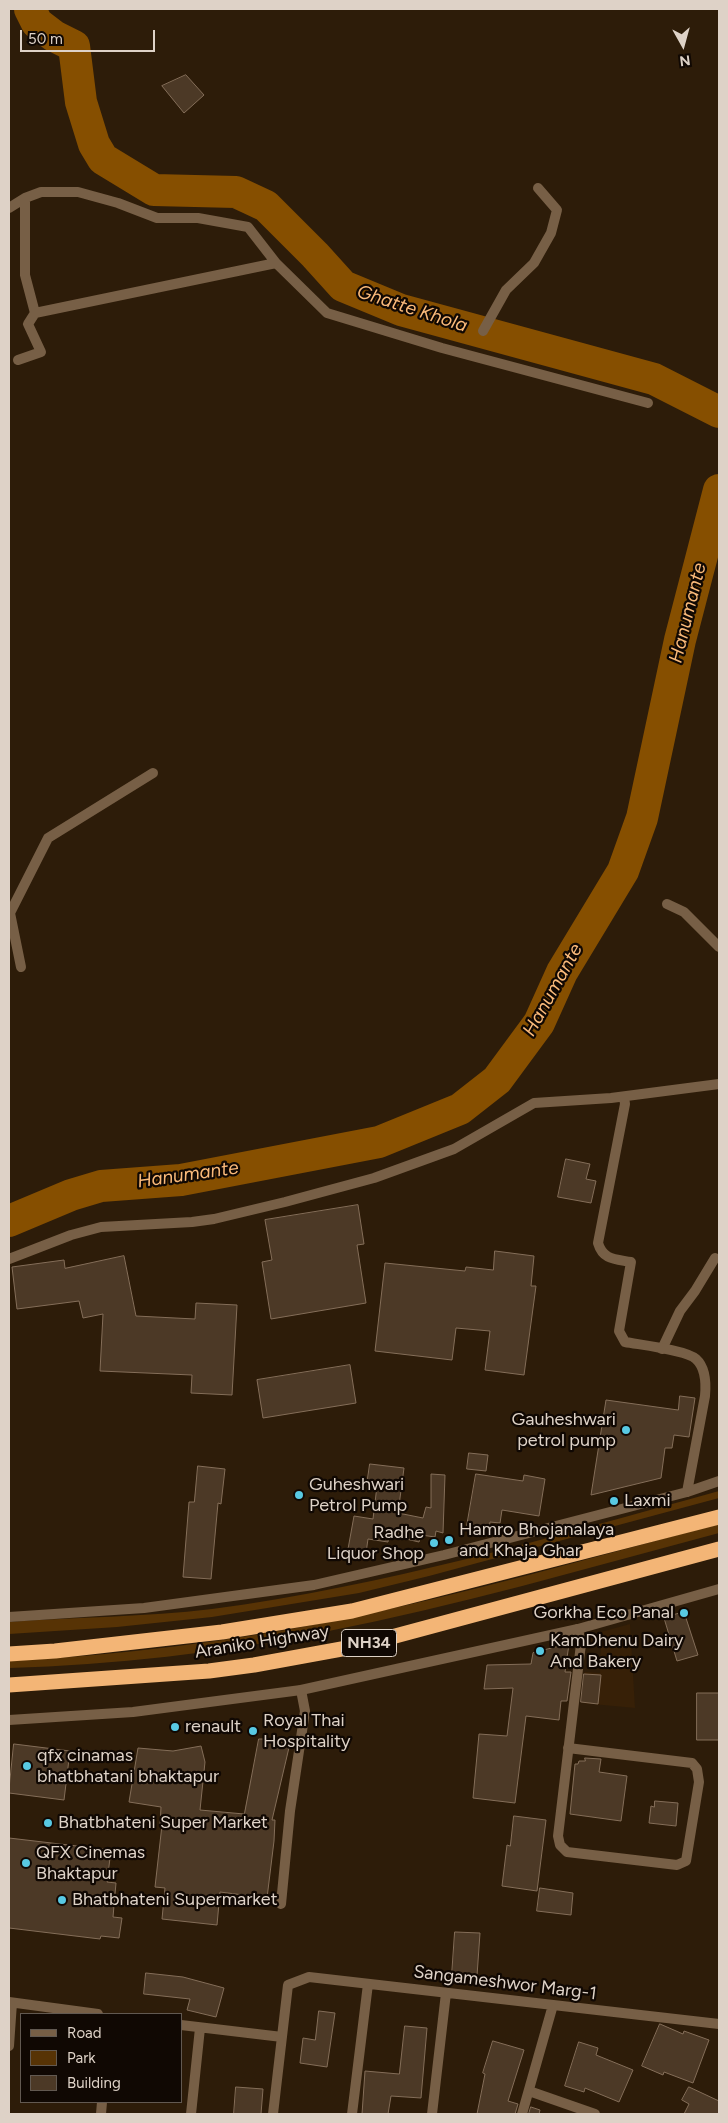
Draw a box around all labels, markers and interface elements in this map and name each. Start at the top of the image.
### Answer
scale bar [22,20,158,52]
north arrow [658,20,708,70]
text: 50 m [28,30,63,48]
text: N [678,51,691,69]
water label: Ghatte Khola [354,280,470,338]
water label: Hanumante [665,561,711,665]
water label: Hanumante [518,940,588,1040]
water label: Hanumante [136,1157,240,1193]
place label: Gauheshwari petrol pump [512,1409,616,1452]
marker: Gauheshwari petrol pump [620,1424,632,1436]
place label: Guheshwari Petrol Pump [309,1474,407,1516]
marker: Guheshwari Petrol Pump [293,1489,305,1501]
place label: Laxmi [624,1490,671,1512]
marker: Laxmi [608,1495,620,1507]
place label: Hamro Bhojanalaya and Khaja Ghar [459,1519,614,1562]
place label: Radhe Liquor Shop [327,1522,424,1565]
marker: Hamro Bhojanalaya and Khaja Ghar [443,1534,455,1546]
marker: Radhe Liquor Shop [428,1537,440,1549]
place label: Gorkha Eco Panal [534,1602,674,1624]
marker: Gorkha Eco Panal [678,1607,690,1619]
street label: Araniko Highway [193,1621,331,1663]
road number: NH34 [342,1630,396,1656]
place label: KamDhenu Dairy And Bakery [550,1630,683,1672]
marker: KamDhenu Dairy And Bakery [534,1645,546,1657]
place label: Royal Thai Hospitality [263,1710,351,1752]
place label: renault [185,1716,241,1738]
marker: renault [169,1721,181,1733]
marker: Royal Thai Hospitality [247,1725,259,1737]
place label: qfx cinamas bhatbhatani bhaktapur [37,1745,219,1788]
marker: qfx cinamas bhatbhatani bhaktapur [21,1760,33,1772]
place label: Bhatbhateni Super Market [58,1812,268,1834]
marker: Bhatbhateni Super Market [42,1817,54,1829]
place label: QFX Cinemas Bhaktapur [36,1842,145,1885]
marker: QFX Cinemas Bhaktapur [20,1857,32,1869]
place label: Bhatbhateni Supermarket [72,1889,277,1911]
marker: Bhatbhateni Supermarket [56,1894,68,1906]
street label: Sangameshwor Marg-1 [412,1961,598,2005]
legend [20,2013,182,2103]
text: Road [67,2024,102,2042]
text: Park [67,2049,96,2067]
text: Building [67,2074,121,2092]

